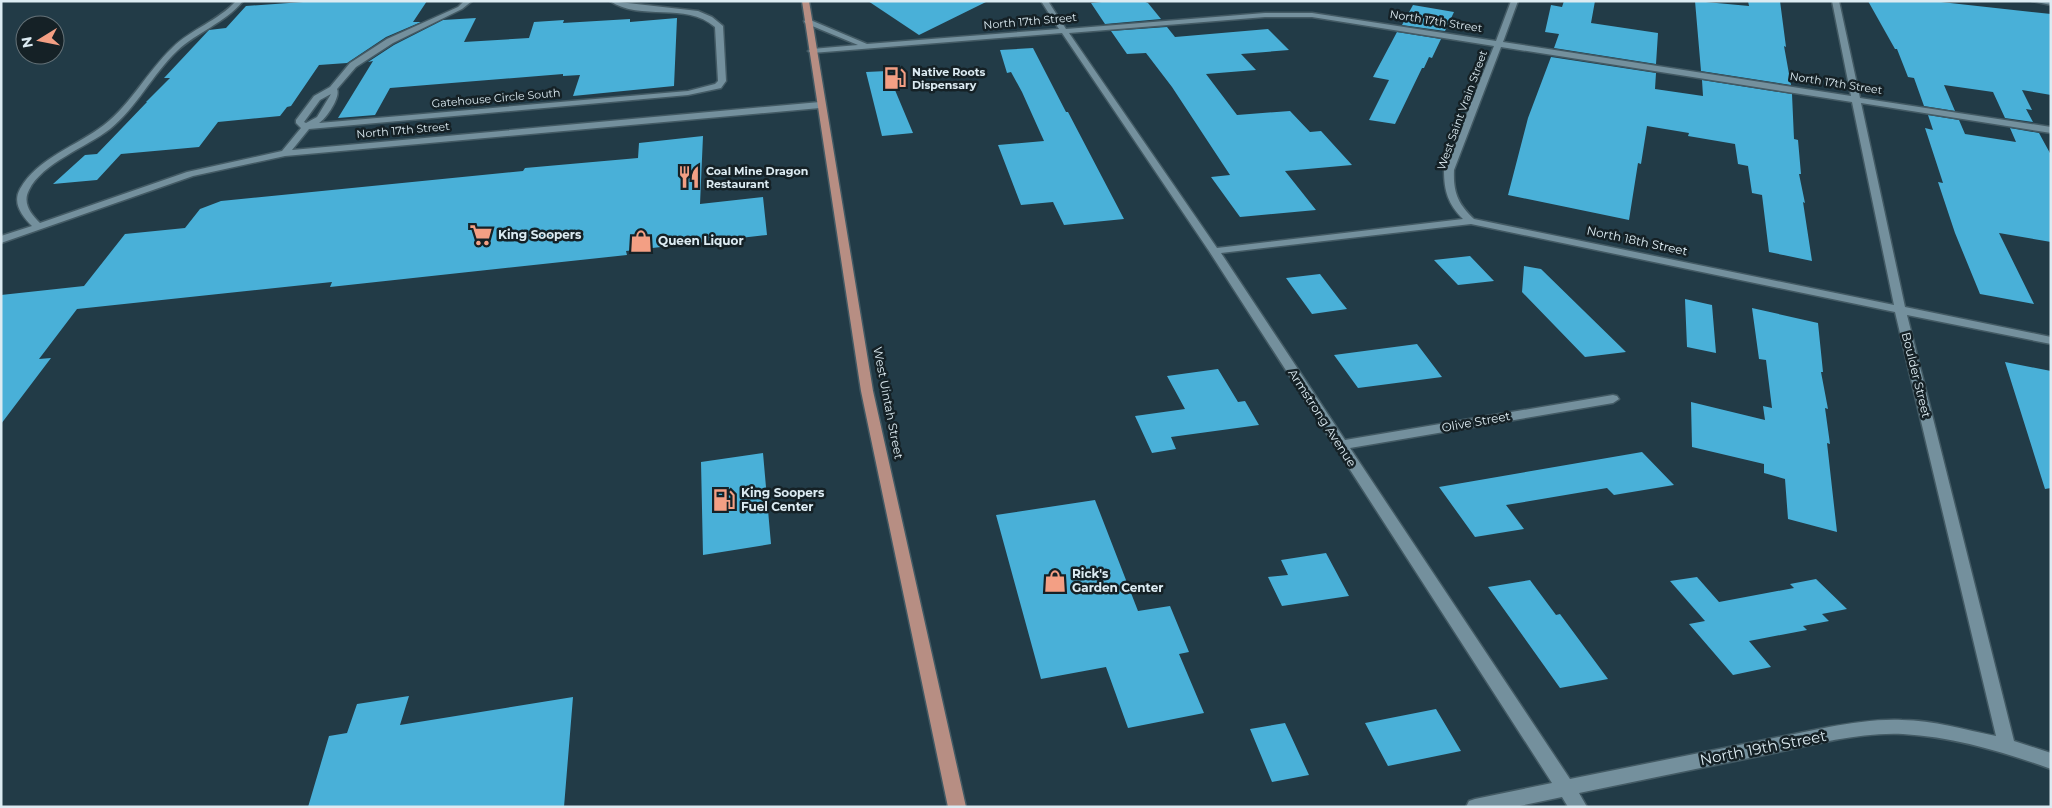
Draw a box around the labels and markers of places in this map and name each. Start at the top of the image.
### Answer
fuel station icon: Native Roots Dispensary [882,65,908,91]
place label: Native Roots Dispensary [912,65,986,92]
restaurant icon: Coal Mine Dragon Restaurant [676,164,702,190]
place label: Coal Mine Dragon Restaurant [706,164,808,191]
supermarket icon: King Soopers [468,222,494,248]
place label: King Soopers [498,227,582,242]
shop icon: Queen Liquor [628,228,654,254]
place label: Queen Liquor [658,233,744,248]
place label: King Soopers Fuel Center [741,485,825,514]
fuel station icon: King Soopers Fuel Center [711,487,737,513]
place label: Rick's Garden Center [1072,566,1163,595]
shop icon: Rick's Garden Center [1042,568,1068,594]

